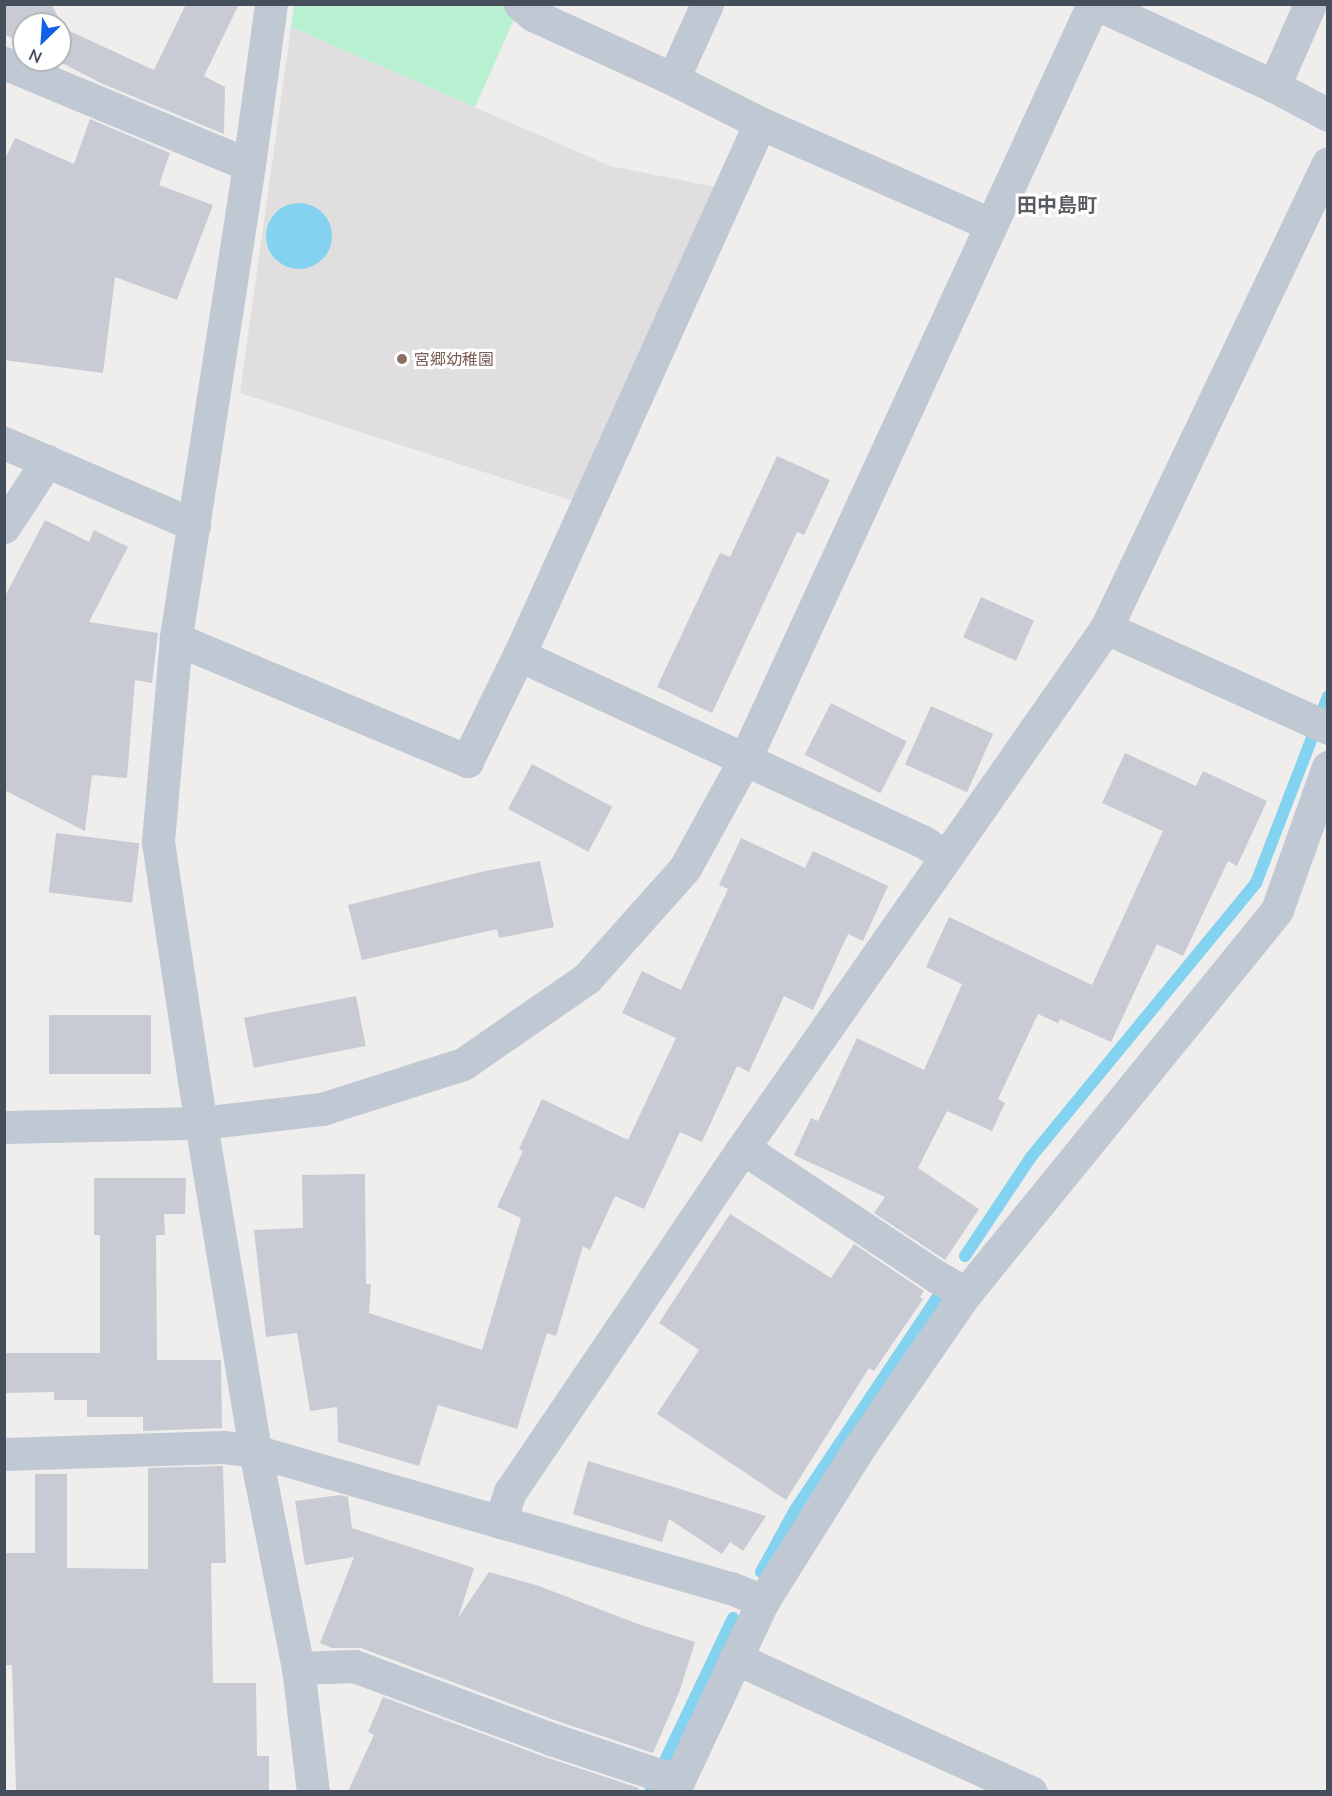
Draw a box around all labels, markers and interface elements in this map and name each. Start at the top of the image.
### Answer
north arrow [12,12,72,72]
text: N [26,45,45,68]
district label: 田中島町 [1017,192,1097,216]
place label: 宮郷幼稚園 [414,349,494,369]
marker: 宮郷幼稚園 [395,352,409,366]

